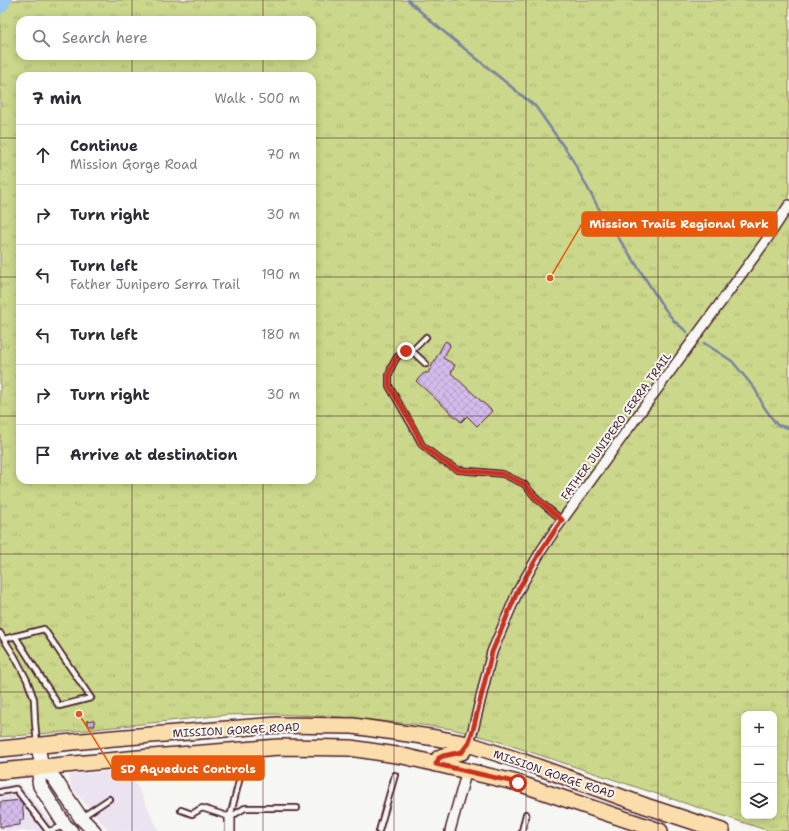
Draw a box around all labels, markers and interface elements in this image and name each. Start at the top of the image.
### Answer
search box [16,16,316,60]
icon: search [30,27,52,49]
text: Search here [62,28,148,48]
text: 7 min [32,87,82,109]
text: Walk · 500 m [214,90,300,107]
text: Continue [70,136,138,156]
icon: ahead [32,144,54,166]
text: 70 m [266,146,300,163]
text: Mission Gorge Road [70,156,197,173]
icon: right [32,204,54,226]
text: Turn right [70,205,150,225]
text: 30 m [266,206,300,223]
callout: Mission Trails Regional Park [582,212,777,236]
text: Mission Trails Regional Park [589,216,769,232]
text: Turn left [70,256,138,276]
icon: left [32,264,54,286]
text: 190 m [261,266,300,283]
text: Father Junipero Serra Trail [70,276,240,293]
icon: left [32,324,54,346]
text: Turn left [70,325,138,345]
text: 180 m [261,326,300,343]
route end [397,342,415,360]
street label: FATHER JUNIPERO SERRA TRAIL [558,349,675,503]
icon: right [32,384,54,406]
text: Turn right [70,385,150,405]
text: 30 m [266,386,300,403]
icon: arrive [32,444,54,466]
text: Arrive at destination [70,445,238,465]
map controls [741,711,777,819]
button: + [741,711,777,747]
street label: MISSION GORGE ROAD [172,720,300,741]
street label: MISSION GORGE ROAD [491,747,616,802]
button: − [741,747,777,783]
callout: SD Aqueduct Controls [112,756,264,780]
text: SD Aqueduct Controls [120,761,256,777]
route start [509,774,527,792]
button: layers [741,783,777,819]

